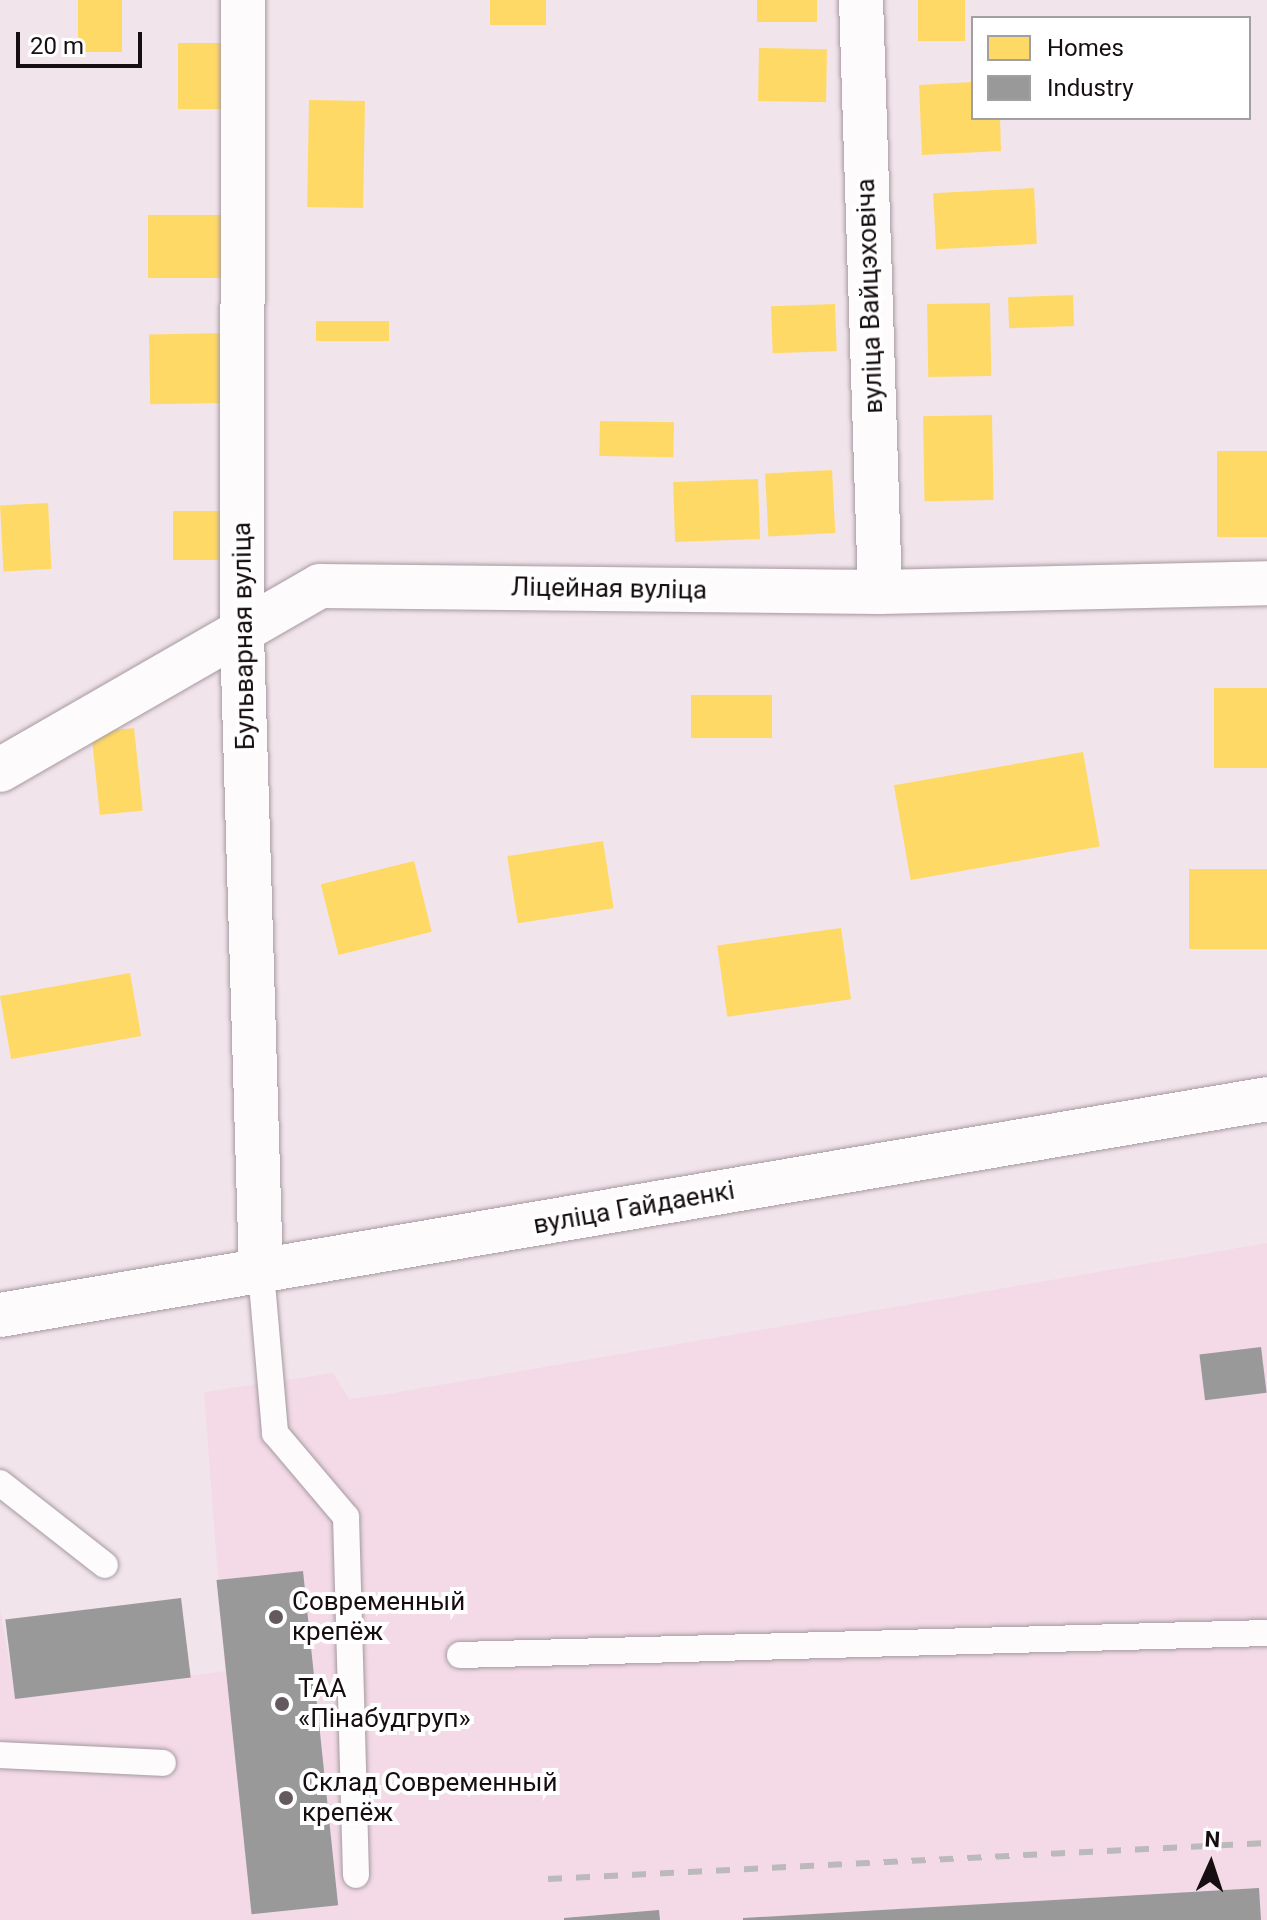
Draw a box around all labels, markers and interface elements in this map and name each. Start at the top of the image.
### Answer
scale bar [20,16,146,66]
legend [971,16,1251,120]
text: 20 m [30,32,84,60]
text: Homes [1047,34,1124,62]
text: Industry [1047,74,1133,102]
street label: вуліца Вайцэховіча [850,178,890,414]
street label: Бульварная вуліца [226,522,262,750]
street label: Ліцейная вуліца [511,572,707,606]
street label: вуліца Гайдаенкі [531,1175,737,1241]
place label: Современный крепёж [292,1586,465,1648]
marker: Современный крепёж [267,1608,285,1626]
place label: ТАА «Пінабудгруп» [298,1673,471,1734]
marker: ТАА «Пінабудгруп» [273,1695,291,1713]
place label: Склад Современный крепёж [302,1767,558,1828]
marker: Склад Современный крепёж [277,1789,295,1807]
north arrow [1171,1824,1251,1904]
text: N [1204,1827,1221,1852]

